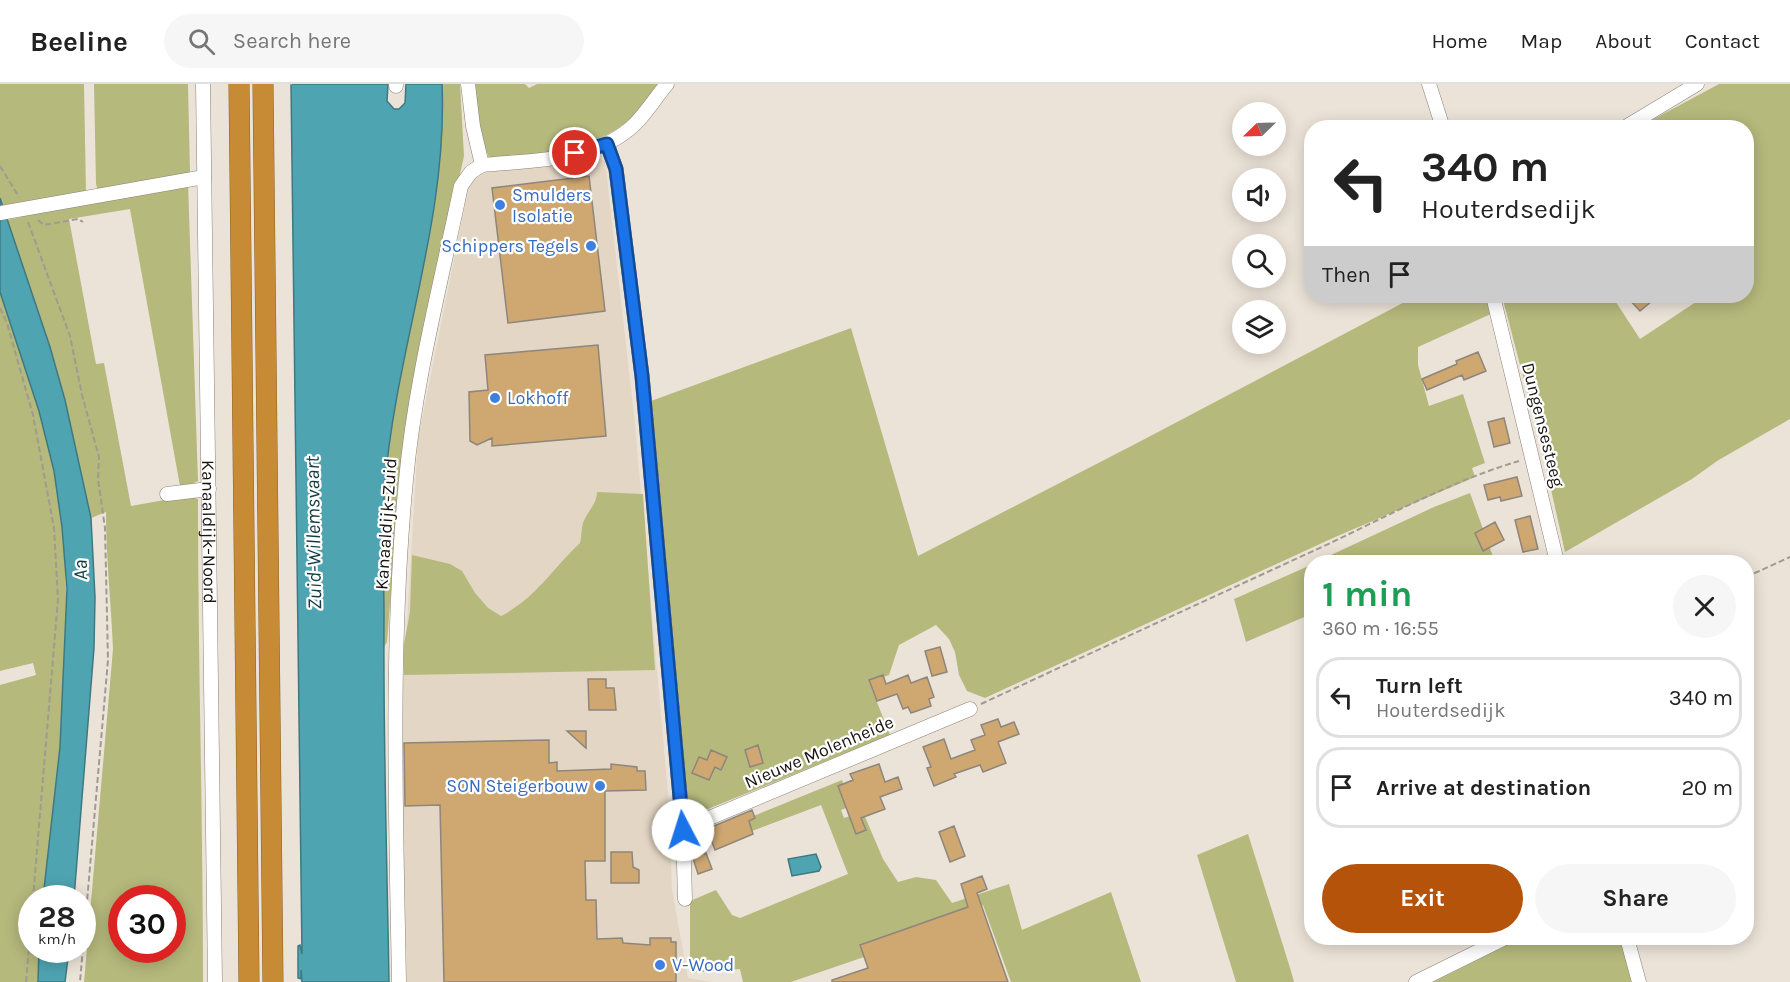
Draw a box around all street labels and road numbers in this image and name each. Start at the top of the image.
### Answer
street label: Dungensesteeg [1517,360,1569,490]
street label: Kanaaldijk-Zuid [370,457,402,591]
street label: Kanaaldijk-Noord [197,460,221,604]
street label: Nieuwe Molenheide [741,711,897,793]

